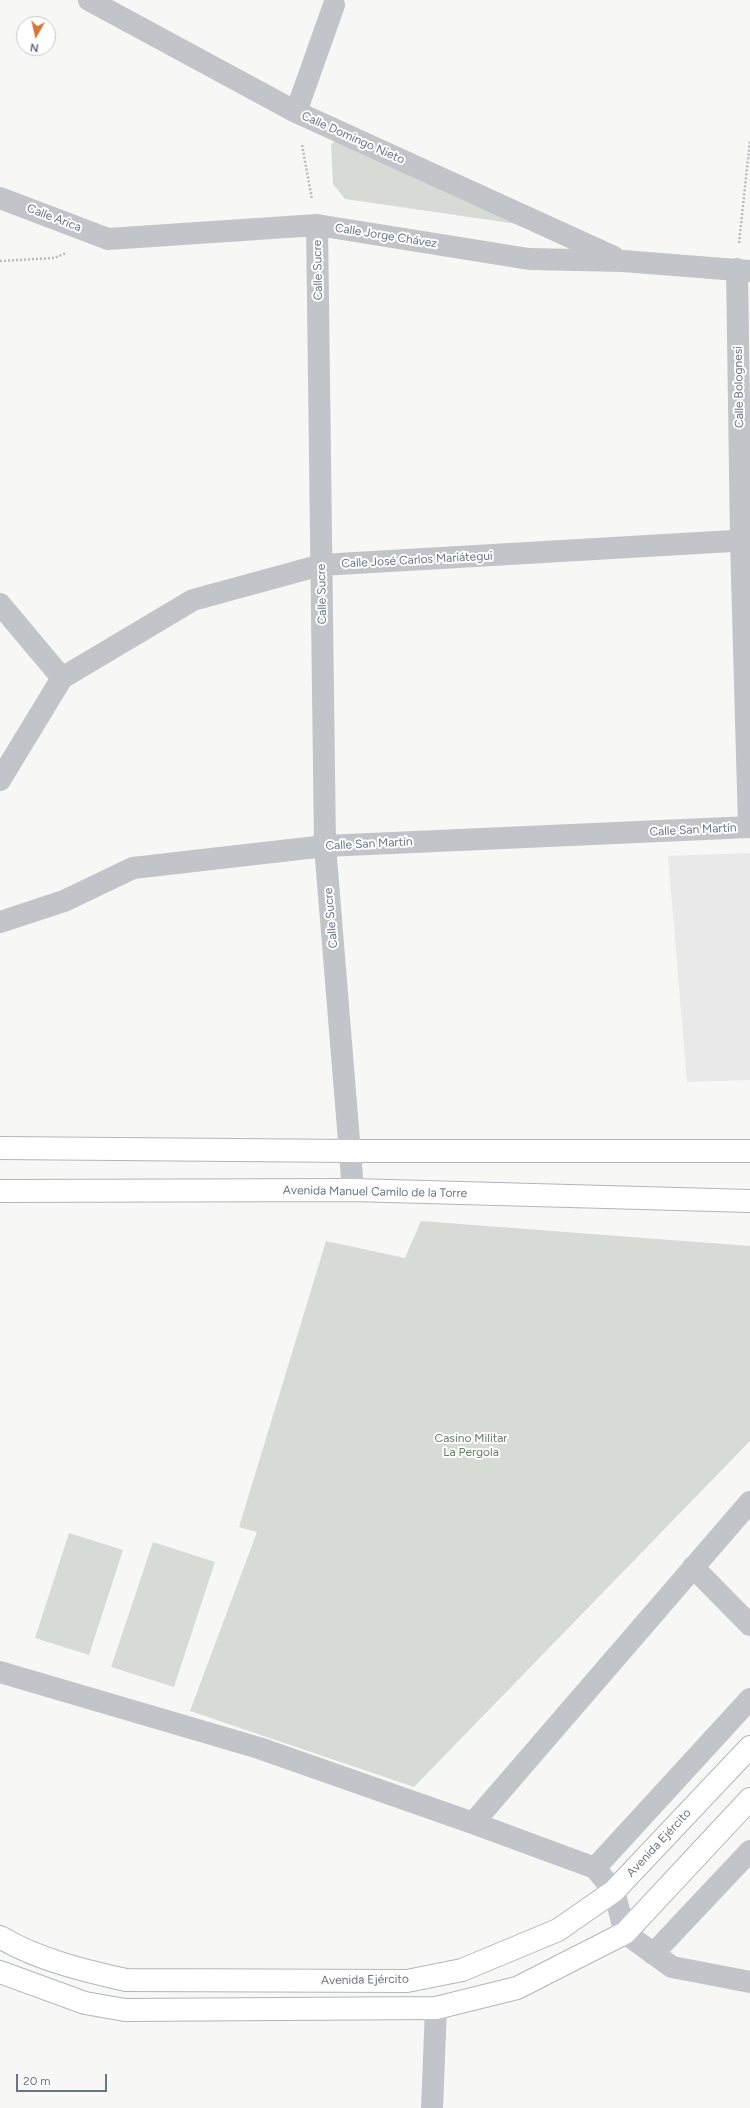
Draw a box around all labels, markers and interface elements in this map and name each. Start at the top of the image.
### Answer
north arrow [16,16,56,56]
text: N [29,40,40,54]
street label: Calle Domingo Nieto [299,109,407,167]
street label: Calle Arica [25,201,83,235]
street label: Calle Jorge Chávez [334,221,438,251]
street label: Calle Sucre [310,240,326,300]
street label: Calle Bolognesi [731,346,747,428]
street label: Calle José Carlos Mariátegui [341,549,493,571]
street label: Calle Sucre [314,564,330,624]
street label: Calle San Martín [649,821,737,839]
street label: Calle San Martín [325,835,413,853]
street label: Calle Sucre [321,887,341,949]
street label: Avenida Manuel Camilo de la Torre [283,1183,467,1201]
park label: Casino Militar La Pergola [435,1431,507,1459]
street label: Avenida Ejército [624,1806,694,1880]
street label: Avenida Ejército [321,1972,409,1988]
scale bar [18,2066,109,2092]
text: 20 m [23,2074,51,2088]

